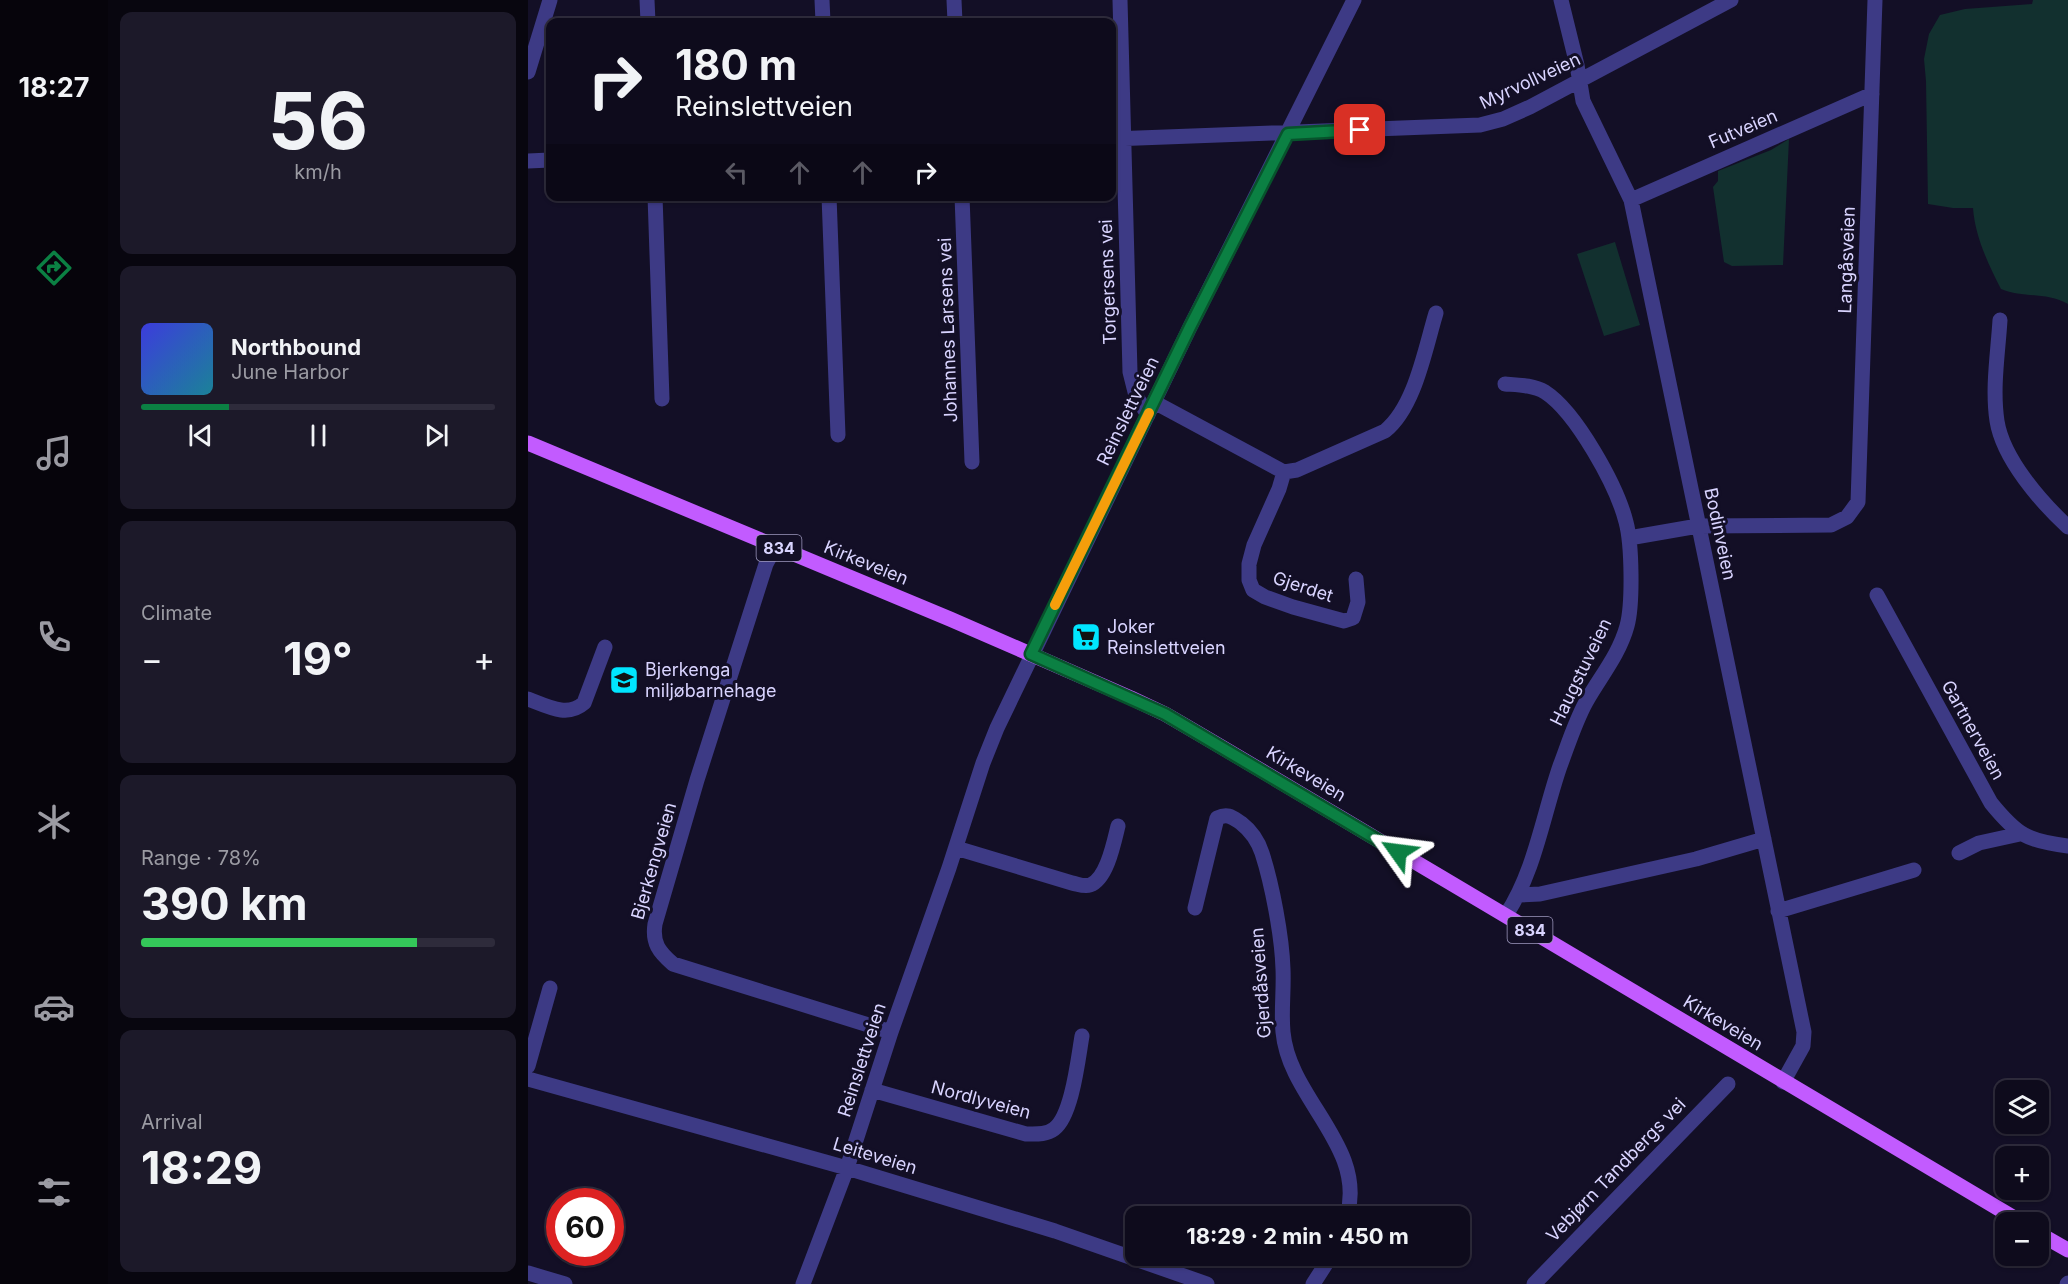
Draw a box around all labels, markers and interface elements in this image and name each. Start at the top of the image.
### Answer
text: 180 m [675,39,797,90]
icon: right [576,42,654,120]
street label: Myrvollveien [1476,48,1583,113]
text: 18:27 [19,71,89,104]
text: 56 [268,73,368,168]
text: Reinslettveien [675,90,853,123]
pin [1334,104,1385,155]
street label: Futveien [1705,105,1780,152]
icon: arrive [1343,113,1376,146]
icon: left [720,156,753,189]
icon: ahead [783,156,816,189]
icon: ahead [846,156,879,189]
icon: right [909,156,942,189]
text: km/h [294,160,342,184]
street label: Langåsveien [1834,206,1859,314]
street label: Torgersens vei [1095,219,1120,345]
street label: Johannes Larsens vei [934,237,961,423]
icon: directions [33,247,75,289]
text: Northbound [231,334,361,360]
street label: Reinslettveien [1092,353,1163,469]
text: June Harbor [231,360,349,384]
icon: previous [184,419,217,452]
icon: pause [302,419,335,452]
icon: next [420,419,453,452]
icon: music [33,432,75,474]
street label: Bodinveien [1700,486,1741,582]
road number: 834 [756,535,802,561]
street label: Kirkeveien [821,536,911,589]
street label: Gjerdet [1270,567,1336,606]
text: Climate [141,601,212,625]
street label: Haugstuveien [1545,615,1616,729]
icon: phone [33,616,75,658]
place label: Joker Reinslettveien [1107,616,1226,658]
supermarket icon: Joker Reinslettveien [1070,621,1102,653]
text: 19° [283,631,353,686]
text: − [141,639,163,679]
text: + [473,639,495,679]
place label: Bjerkenga miljøbarnehage [645,659,776,701]
school or university icon: Bjerkenga miljøbarnehage [608,664,640,696]
street label: Gartnerveien [1937,676,2009,783]
street label: Kirkeveien [1263,742,1350,806]
street label: Bjerkengveien [627,800,680,922]
icon: climate [33,801,75,843]
position arrow [1366,820,1430,884]
text: Range · 78% [141,846,261,870]
text: 390 km [141,876,307,931]
road number: 834 [1508,917,1552,943]
street label: Gjerdåsveien [1246,927,1275,1039]
icon: car [33,986,75,1028]
street label: Kirkeveien [1680,991,1767,1055]
street label: Reinslettveien [833,1000,890,1119]
street label: Nordlyveien [929,1076,1033,1123]
map controls [1995,1080,2049,1266]
button: layers [1995,1080,2049,1134]
street label: Vebjørn Tandbergs vei [1542,1094,1690,1246]
text: Arrival [141,1110,203,1134]
street label: Leiteveien [831,1133,920,1178]
text: 18:29 [141,1140,262,1195]
button: + [1995,1146,2049,1200]
icon: filters [33,1171,75,1213]
speed limit sign: 60 [546,1188,624,1266]
button: − [1995,1212,2049,1266]
text: 18:29 · 2 min · 450 m [1186,1223,1409,1249]

